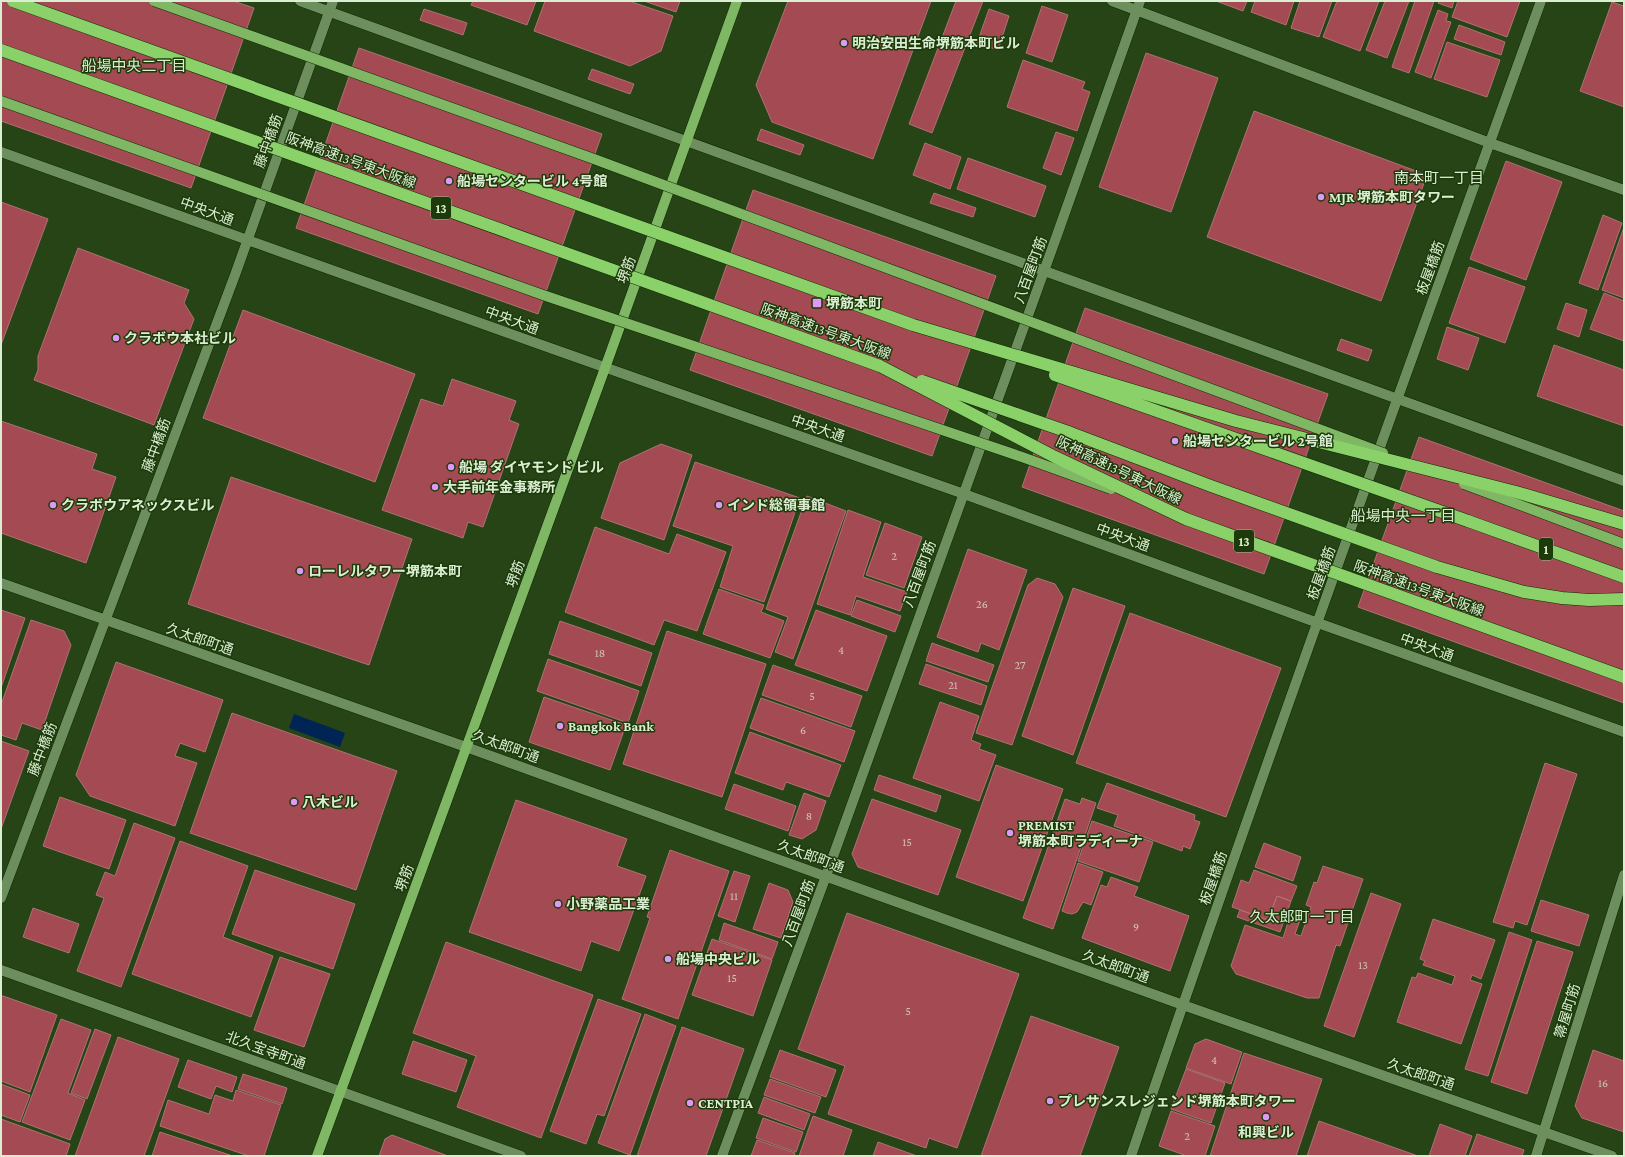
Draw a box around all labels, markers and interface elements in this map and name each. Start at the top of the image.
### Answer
place label: 明治安田生命堺筋本町ビル [852,35,1020,51]
marker: 明治安田生命堺筋本町ビル [839,38,849,48]
district label: 船場中央二丁目 [81,58,187,74]
street label: 藤中橋筋 [251,112,285,170]
street label: 阪神高速13号東大阪線 [284,129,418,191]
district label: 南本町一丁目 [1394,170,1484,186]
place label: 船場センタービル 4号館 [457,173,607,189]
marker: 船場センタービル 4号館 [444,176,454,186]
place label: MJR 堺筋本町タワー [1329,189,1455,205]
marker: MJR 堺筋本町タワー [1316,192,1326,202]
street label: 中央大通 [178,194,236,228]
road number: 13 [431,197,451,219]
street label: 八百屋町筋 [1011,234,1049,306]
street label: 板屋橋筋 [1413,239,1447,297]
street label: 堺筋 [614,254,638,286]
place label: 堺筋本町 [826,295,882,311]
marker: 堺筋本町 [811,297,823,309]
street label: 阪神高速13号東大阪線 [759,300,893,362]
street label: 中央大通 [483,303,541,337]
place label: クラボウ本社ビル [124,330,236,346]
marker: クラボウ本社ビル [111,333,121,343]
street label: 中央大通 [789,411,847,445]
street label: 藤中橋筋 [139,416,173,474]
street label: 阪神高速13号東大阪線 [1054,433,1184,507]
place label: 船場センタービル 2号館 [1183,433,1333,449]
marker: 船場センタービル 2号館 [1170,436,1180,446]
place label: 船場 ダイヤモンド ビル [459,459,604,475]
marker: 船場 ダイヤモンド ビル [446,462,456,472]
place label: 大手前年金事務所 [443,479,555,495]
marker: 大手前年金事務所 [430,482,440,492]
place label: クラボウアネックスビル [61,497,215,513]
place label: インド総領事館 [727,497,825,513]
marker: クラボウアネックスビル [48,500,58,510]
marker: インド総領事館 [714,500,724,510]
district label: 船場中央一丁目 [1350,508,1456,524]
street label: 中央大通 [1094,520,1152,554]
road number: 13 [1234,530,1254,552]
street label: 八百屋町筋 [900,538,938,610]
road number: 1 [1539,538,1553,560]
street label: 板屋橋筋 [1304,544,1338,602]
house number: 2 [891,549,897,563]
street label: 阪神高速13号東大阪線 [1352,557,1486,619]
street label: 堺筋 [503,558,527,590]
place label: ローレルタワー堺筋本町 [308,563,462,579]
marker: ローレルタワー堺筋本町 [295,566,305,576]
house number: 26 [976,597,988,611]
street label: 久太郎町通 [164,620,236,658]
street label: 中央大通 [1398,630,1456,664]
house number: 4 [838,643,844,657]
house number: 18 [595,646,605,660]
house number: 27 [1014,658,1026,672]
house number: 21 [948,678,958,692]
house number: 5 [809,689,815,703]
place label: Bangkok Bank [568,718,654,734]
street label: 藤中橋筋 [24,720,60,778]
marker: Bangkok Bank [555,721,565,731]
house number: 6 [800,723,806,737]
street label: 久太郎町通 [470,727,542,765]
place label: 八木ビル [302,794,358,810]
marker: 八木ビル [289,797,299,807]
house number: 8 [806,809,812,823]
place label: PREMIST 堺筋本町ラディーナ [1018,817,1143,849]
marker: PREMIST 堺筋本町ラディーナ [1005,828,1015,838]
house number: 15 [902,835,912,849]
street label: 久太郎町通 [775,837,847,875]
street label: 板屋橋筋 [1196,849,1230,907]
street label: 堺筋 [392,862,416,894]
street label: 八百屋町筋 [779,877,817,949]
house number: 11 [730,889,738,903]
place label: 小野薬品工業 [566,896,650,912]
marker: 小野薬品工業 [553,899,563,909]
district label: 久太郎町一丁目 [1249,909,1355,925]
house number: 9 [1133,920,1139,934]
street label: 久太郎町通 [1080,947,1152,985]
place label: 船場中央ビル [676,951,760,967]
marker: 船場中央ビル [663,954,673,964]
house number: 13 [1358,958,1368,972]
house number: 15 [727,971,737,985]
street label: 箒屋町筋 [1551,982,1583,1040]
house number: 5 [905,1004,911,1018]
street label: 北久宝寺町通 [224,1028,308,1072]
house number: 4 [1211,1053,1217,1067]
street label: 久太郎町通 [1385,1055,1457,1093]
house number: 16 [1598,1076,1608,1090]
place label: プレサンスレジェンド堺筋本町タワー [1058,1093,1296,1109]
place label: CENTPIA [698,1095,754,1111]
marker: プレサンスレジェンド堺筋本町タワー [1045,1096,1055,1106]
marker: CENTPIA [685,1098,695,1108]
marker: 和興ビル [1261,1112,1271,1122]
place label: 和興ビル [1238,1124,1294,1140]
house number: 2 [1184,1129,1190,1143]

